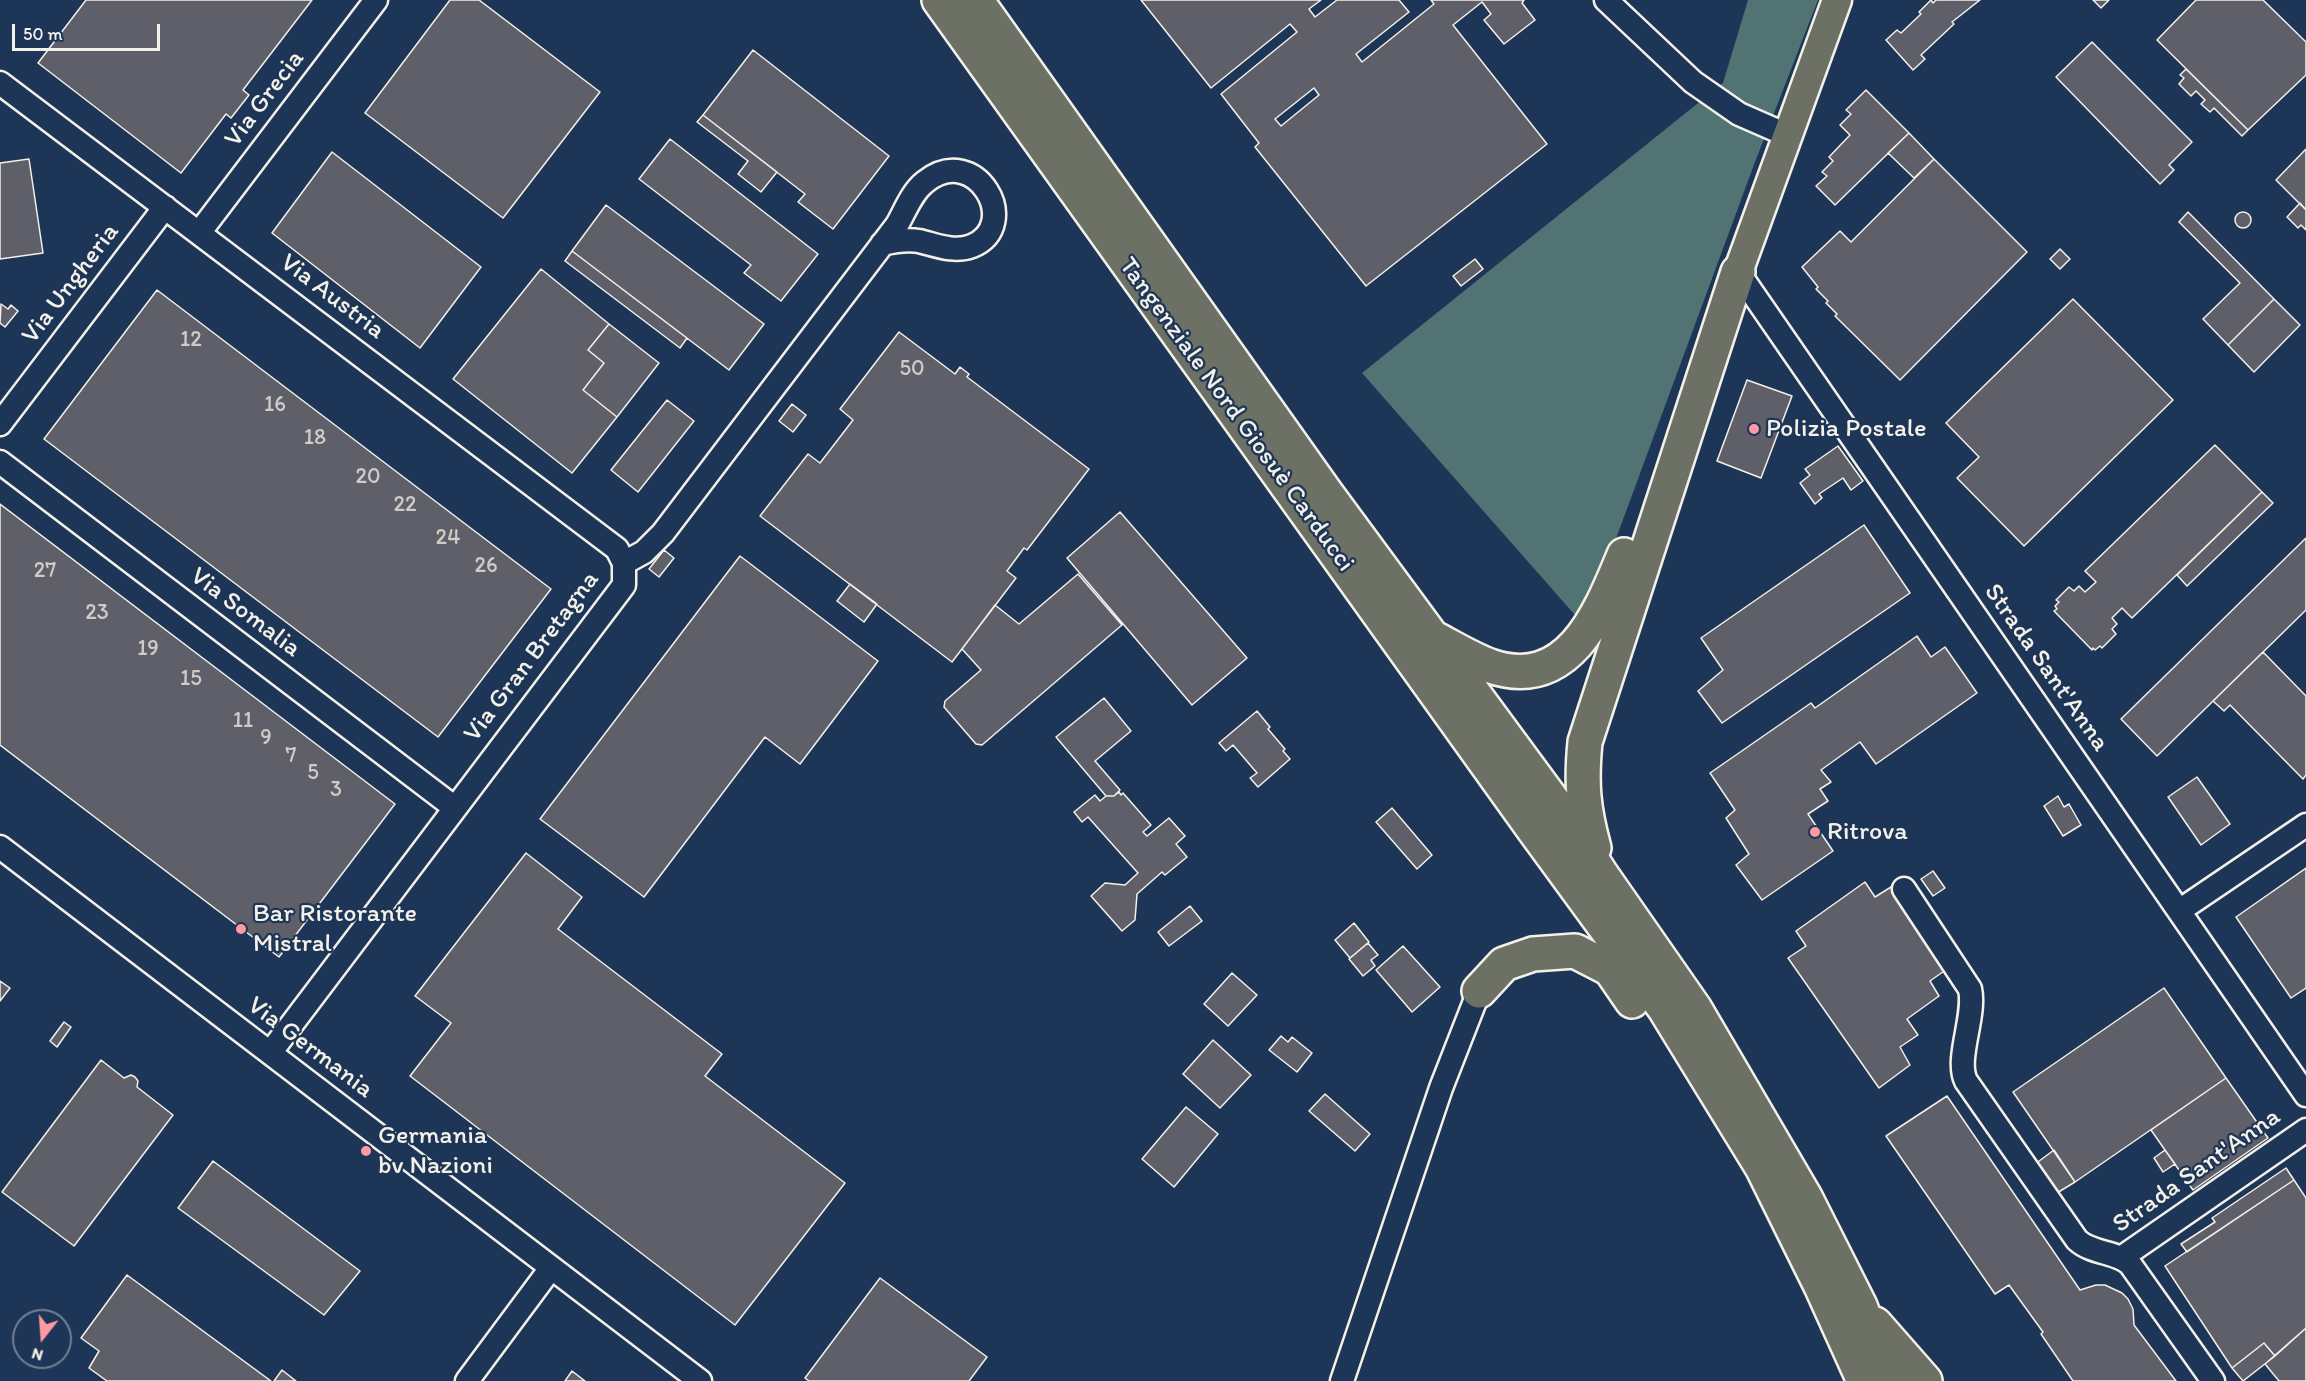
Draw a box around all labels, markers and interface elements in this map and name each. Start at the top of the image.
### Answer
scale bar [15,12,164,50]
text: 50 m [23,23,63,45]
street label: Via Grecia [218,44,312,154]
street label: Via Ungheria [16,218,126,350]
street label: Via Austria [273,247,391,347]
street label: Tangenziale Nord Giosuè Carducci [1111,252,1361,578]
house number: 12 [180,327,202,353]
house number: 50 [899,356,925,382]
house number: 16 [264,392,286,418]
place label: Polizia Postale [1766,413,1927,445]
marker: Polizia Postale [1747,422,1761,436]
house number: 18 [304,425,326,451]
house number: 20 [355,464,381,490]
house number: 22 [393,492,417,518]
house number: 24 [436,525,460,551]
house number: 26 [474,553,498,579]
house number: 27 [34,558,56,584]
street label: Via Somalia [183,561,307,665]
street label: Via Gran Bretagna [458,565,606,749]
street label: Strada Sant'Anna [1977,578,2115,758]
house number: 23 [85,600,109,626]
house number: 19 [137,636,159,662]
house number: 15 [180,666,202,692]
house number: 11 [233,708,253,734]
house number: 9 [260,725,272,751]
house number: 7 [286,743,296,769]
house number: 5 [307,760,319,786]
house number: 3 [330,777,342,803]
place label: Ritrova [1827,816,1908,848]
marker: Ritrova [1808,825,1822,839]
place label: Bar Ristorante Mistral [253,898,417,960]
marker: Bar Ristorante Mistral [234,922,248,936]
street label: Via Germania [241,990,379,1106]
street label: Strada Sant'Anna [2107,1102,2287,1240]
place label: Germania bv Nazioni [378,1120,493,1182]
marker: Germania bv Nazioni [359,1144,373,1158]
north arrow [12,1309,72,1369]
text: N [29,1344,45,1365]

